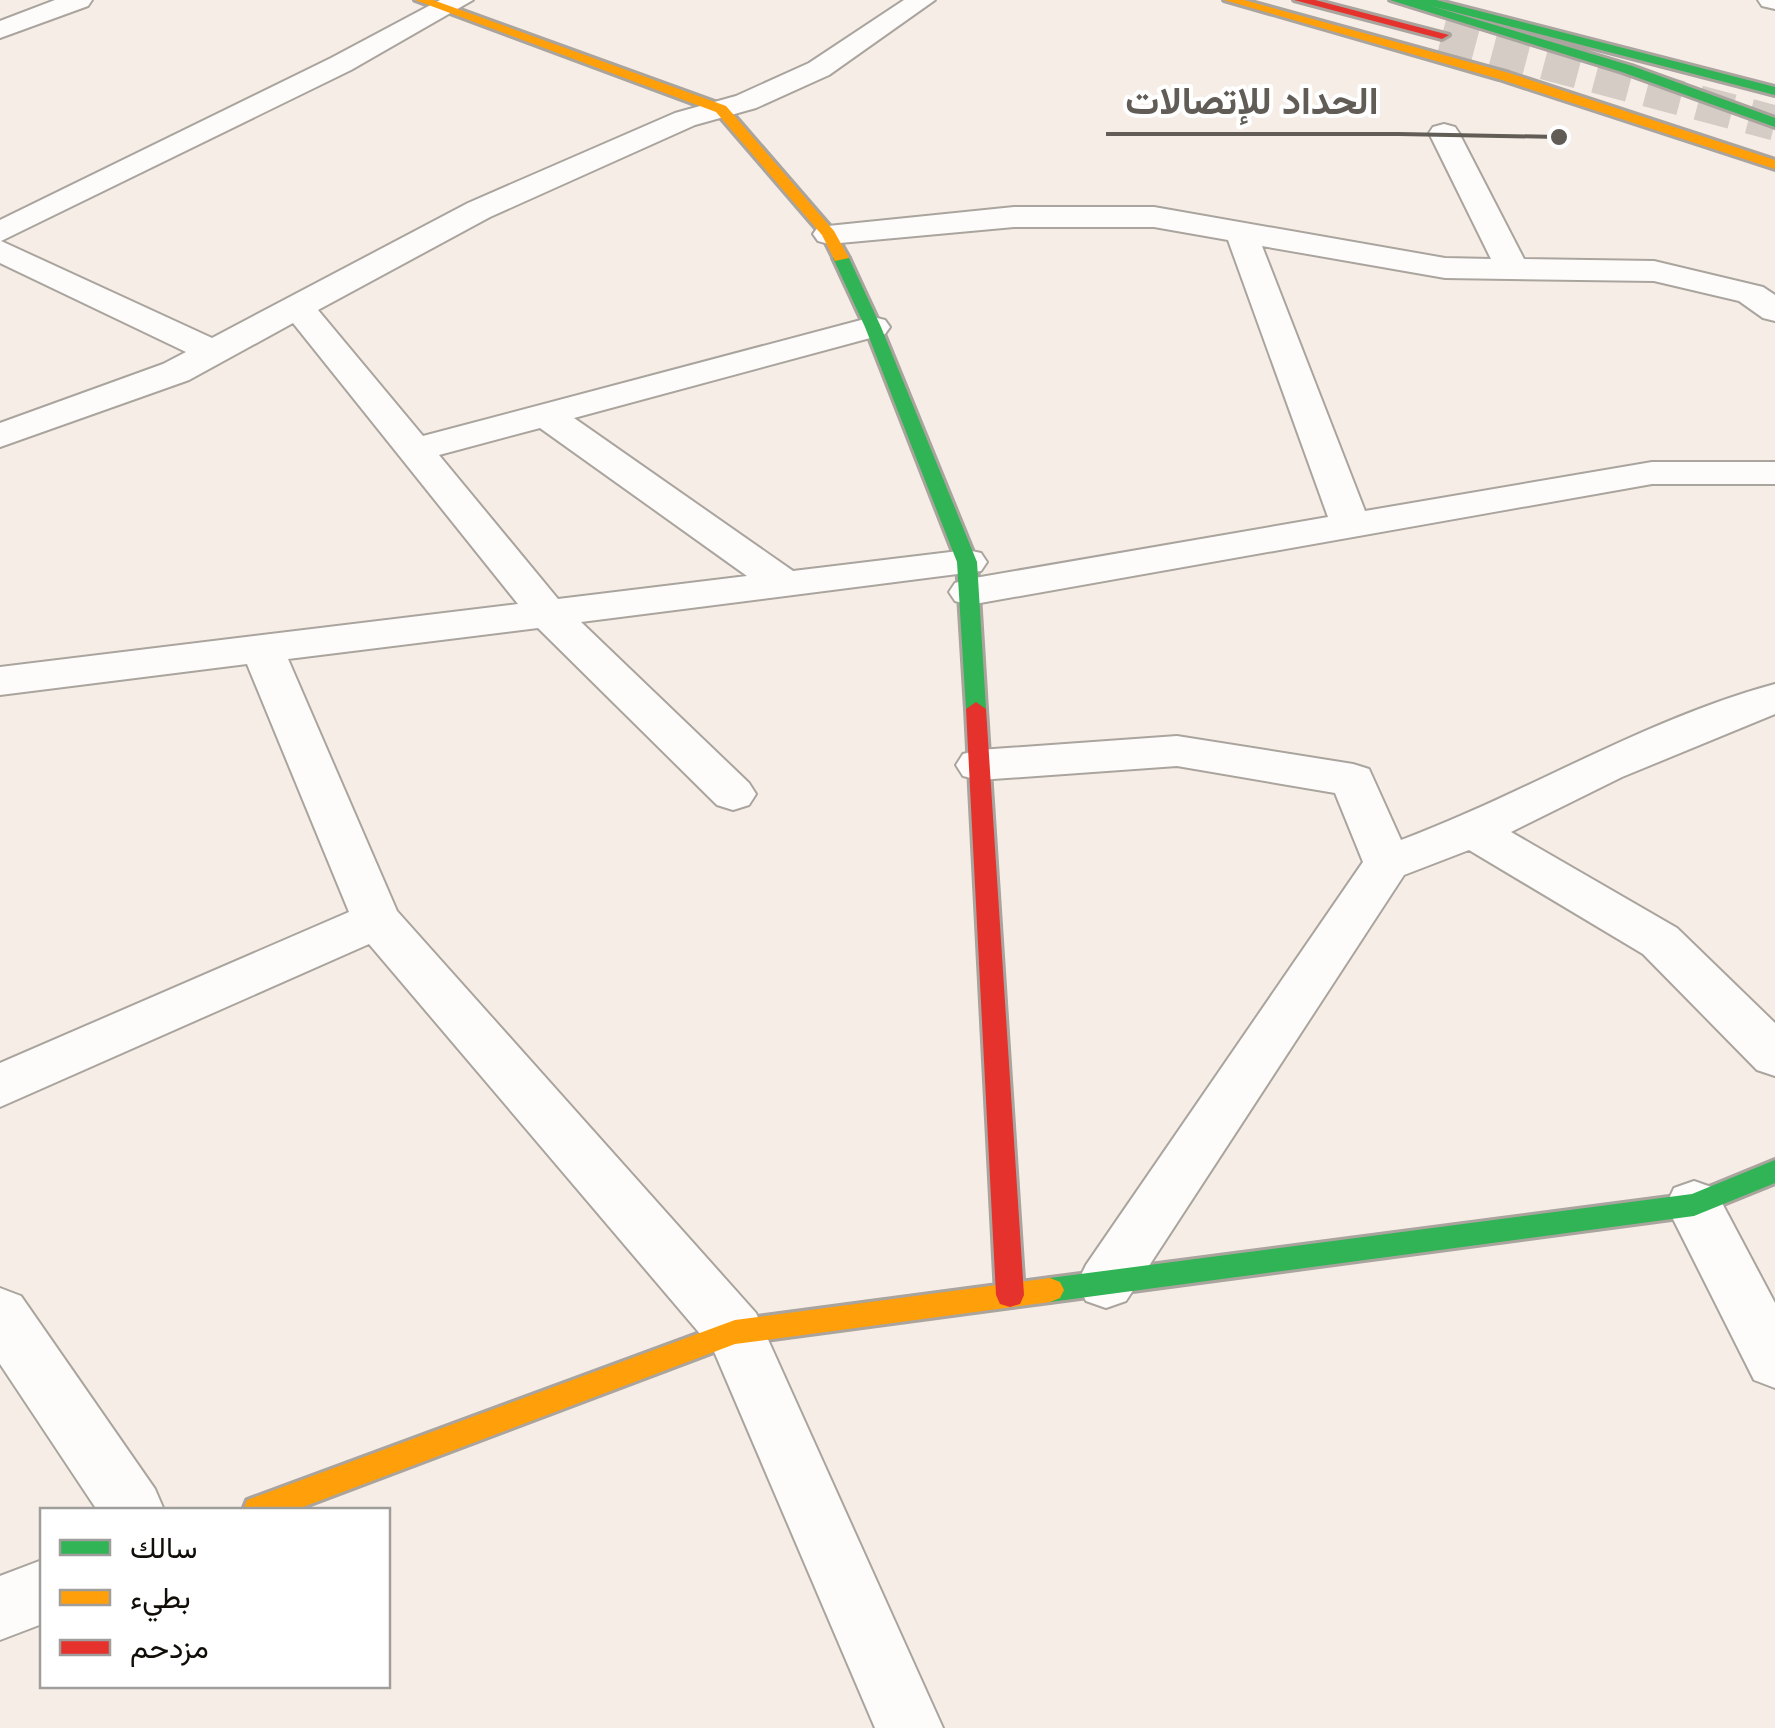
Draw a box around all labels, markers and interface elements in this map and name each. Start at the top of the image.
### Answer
callout: الحداد للإتصالات [1106,66,1399,134]
text: الحداد للإتصالات [1125,76,1379,126]
legend [40,1508,390,1688]
text: سالك [130,1528,197,1566]
text: بطيء [130,1578,191,1622]
text: مزدحم [130,1628,209,1667]

